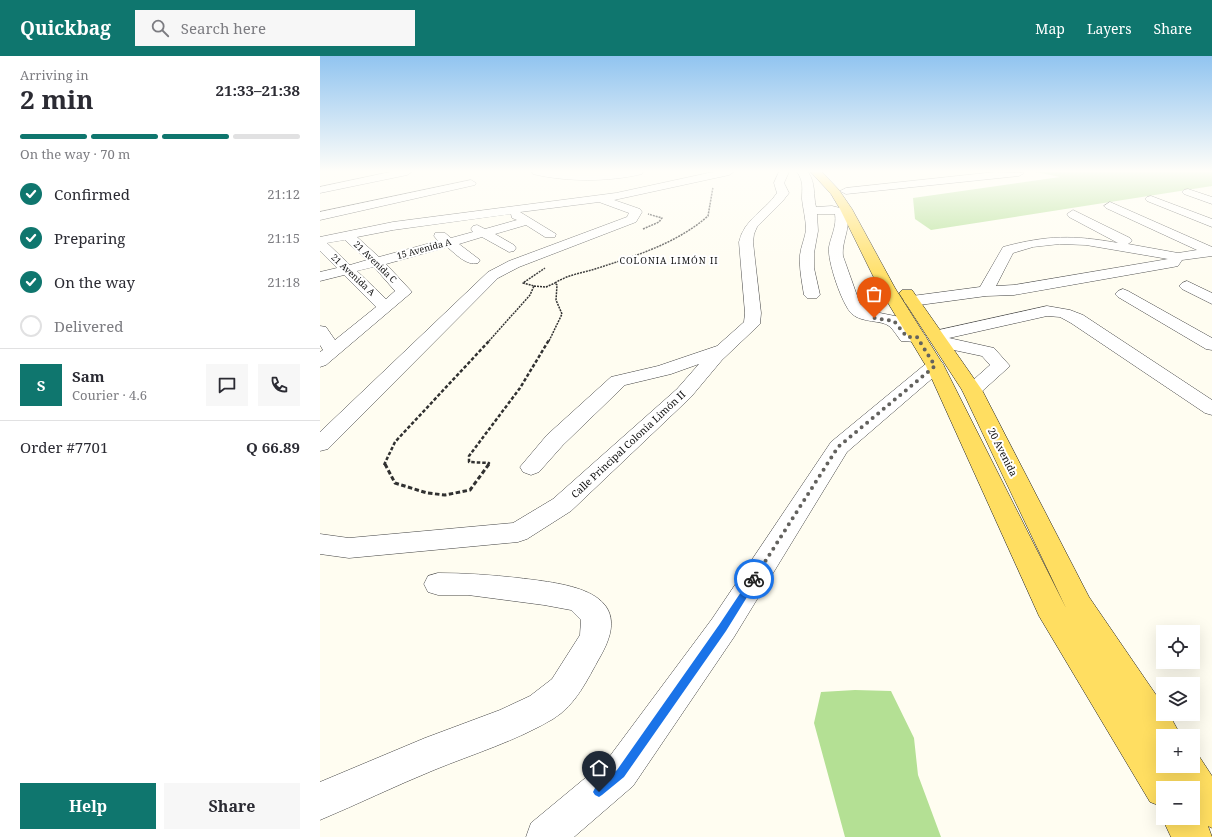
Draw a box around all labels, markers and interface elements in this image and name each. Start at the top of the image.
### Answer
search box [135,10,415,46]
text: Quickbag [20,15,111,41]
icon: search [149,17,171,39]
text: Search here [181,18,266,38]
text: Map [1035,19,1065,38]
text: Layers [1087,19,1132,38]
text: Share [1154,19,1192,38]
text: Arriving in [20,66,89,84]
text: 21:33–21:38 [216,80,300,100]
text: 2 min [20,81,94,117]
text: On the way · 70 m [20,145,130,163]
icon: check [20,183,42,205]
text: Confirmed [54,184,130,204]
text: 21:12 [267,185,300,203]
icon: check [20,227,42,249]
text: Preparing [54,228,125,248]
text: 21:15 [267,229,300,247]
street label: 15 Avenida A [395,235,453,262]
street label: 21 Avenida C [351,238,400,286]
street label: 21 Avenida A [328,251,379,299]
district label: COLONIA LIMÓN II [619,254,719,267]
icon: check [20,271,42,293]
text: On the way [54,272,135,292]
text: 21:18 [267,273,300,291]
pin [857,277,891,318]
icon: bag [863,283,885,305]
text: Delivered [54,316,123,336]
button: chat [206,364,248,406]
button: phone [258,364,300,406]
text: Sam [72,366,104,386]
text: S [37,375,45,395]
text: Courier · 4.6 [72,386,147,404]
street label: Calle Principal Colonia Limón II [568,387,688,501]
street label: 20 Avenida [985,425,1021,479]
text: Order #7701 [20,437,108,457]
text: Q 66.89 [246,437,300,457]
courier [734,559,774,599]
icon: bike [743,568,765,590]
map controls [1156,625,1200,825]
button: locate [1156,625,1200,669]
button: layers [1156,677,1200,721]
button: + [1156,729,1200,773]
pin [582,751,616,792]
icon: home [588,757,610,779]
button: − [1156,781,1200,825]
button: Help [20,783,156,829]
button: Share [164,783,300,829]

